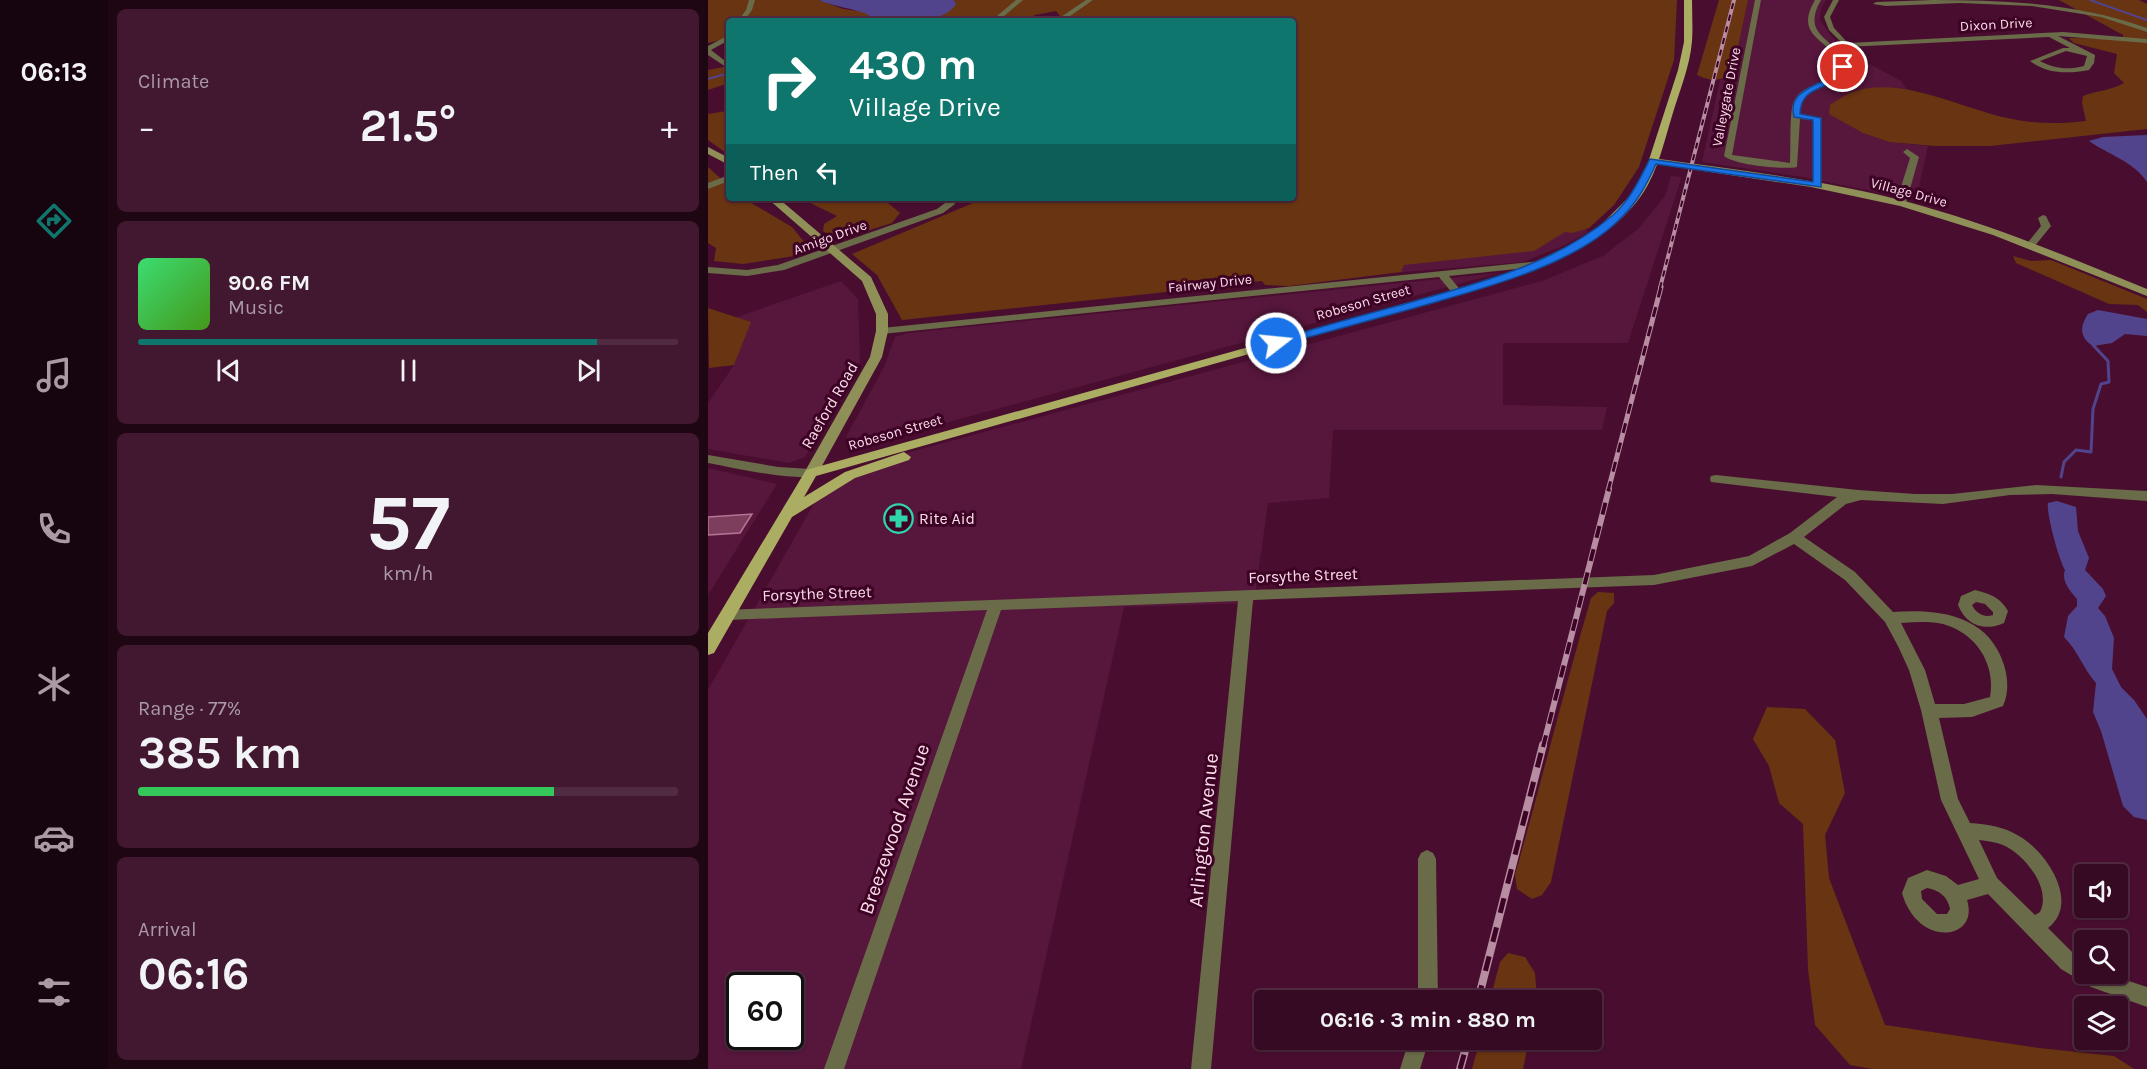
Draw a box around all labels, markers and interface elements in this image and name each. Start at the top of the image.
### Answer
street label: Dixon Drive [1959,14,2033,35]
text: 430 m [849,40,977,90]
pin [1817,41,1868,92]
icon: right [750,42,828,120]
street label: Valleygate Drive [1709,46,1744,148]
icon: arrive [1826,50,1859,83]
text: 06:13 [20,56,88,88]
text: Climate [138,70,209,93]
text: Village Drive [849,91,1001,123]
text: 21.5° [360,100,456,152]
text: − [138,108,155,146]
text: + [661,108,678,146]
icon: left [811,156,844,189]
text: Then [750,160,799,186]
street label: Village Drive [1869,174,1949,211]
icon: directions [33,200,75,242]
street label: Amigo Drive [791,216,869,259]
text: 90.6 FM [228,270,310,296]
street label: Fairway Drive [1167,271,1253,296]
street label: Robeson Street [1314,281,1412,324]
text: Music [228,296,284,319]
position arrow [1244,311,1308,375]
icon: music [33,354,75,396]
icon: previous [212,354,245,387]
icon: pause [392,354,425,387]
icon: next [572,354,605,387]
street label: Raeford Road [797,359,862,452]
street label: Robeson Street [846,411,944,454]
text: 57 [366,477,450,569]
pharmacy icon: Rite Aid [882,502,914,534]
icon: phone [33,508,75,550]
place label: Rite Aid [919,509,975,528]
text: km/h [383,562,433,585]
street label: Forsythe Street [1248,564,1358,587]
street label: Forsythe Street [762,582,872,605]
icon: climate [33,663,75,705]
text: Range · 77% [138,697,241,720]
text: 385 km [138,727,302,779]
street label: Breezewood Avenue [855,741,934,917]
street label: Arlington Avenue [1184,752,1223,908]
icon: car [33,817,75,859]
map controls [2074,864,2128,1050]
button: sound [2074,864,2128,918]
text: Arrival [138,918,197,941]
button: search [2074,930,2128,984]
text: 06:16 [138,948,249,1000]
icon: filters [33,971,75,1013]
speed limit sign: 60 [726,972,804,1050]
button: layers [2074,996,2128,1050]
text: 06:16 · 3 min · 880 m [1320,1007,1536,1033]

